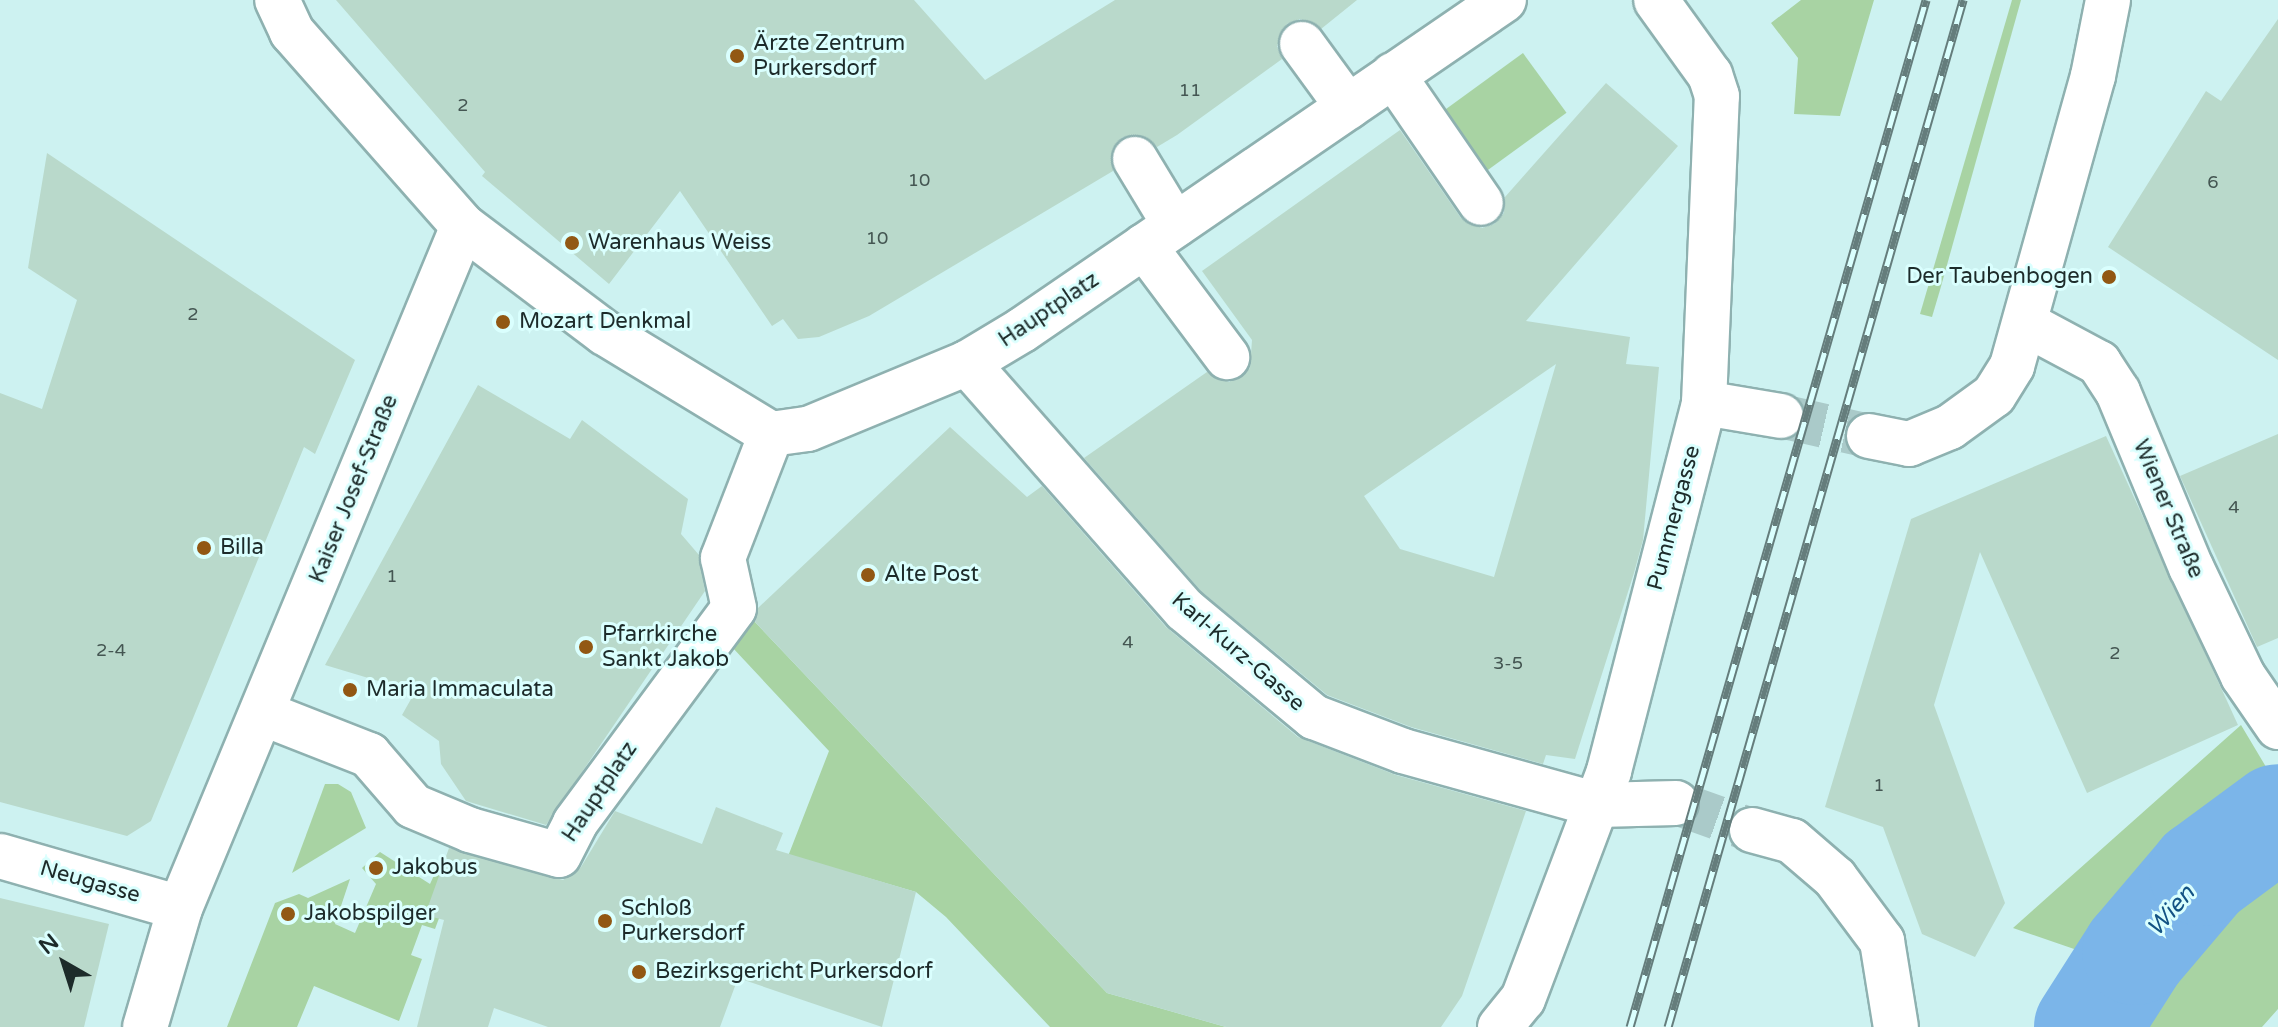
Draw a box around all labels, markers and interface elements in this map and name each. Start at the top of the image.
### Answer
place label: Ärzte Zentrum Purkersdorf [753,30,905,82]
marker: Ärzte Zentrum Purkersdorf [728,47,746,65]
house number: 11 [1179,79,1201,101]
house number: 2 [457,94,469,116]
house number: 10 [908,169,930,191]
house number: 6 [2207,171,2219,193]
house number: 10 [866,227,888,249]
place label: Warenhaus Weiss [588,230,771,256]
marker: Warenhaus Weiss [563,234,581,252]
place label: Der Taubenbogen [1906,264,2093,290]
street label: Hauptplatz [994,267,1104,353]
marker: Der Taubenbogen [2100,268,2118,286]
house number: 2 [187,303,199,325]
place label: Mozart Denkmal [519,309,691,335]
marker: Mozart Denkmal [494,313,512,331]
street label: Kaiser Josef-Straße [304,391,404,587]
street label: Wiener Straße [2127,436,2209,582]
street label: Pummergasse [1642,443,1706,593]
house number: 4 [2228,496,2240,518]
place label: Billa [220,535,264,561]
marker: Billa [195,539,213,557]
place label: Alte Post [884,562,979,588]
house number: 1 [386,565,398,587]
marker: Alte Post [859,566,877,584]
street label: Karl-Kurz-Gasse [1166,587,1310,717]
place label: Pfarrkirche Sankt Jakob [602,621,729,672]
house number: 4 [1122,631,1134,653]
marker: Pfarrkirche Sankt Jakob [577,638,595,656]
house number: 2-4 [96,639,126,661]
house number: 2 [2109,642,2121,664]
house number: 3-5 [1493,652,1523,674]
place label: Maria Immaculata [366,677,554,703]
marker: Maria Immaculata [341,681,359,699]
street label: Hauptplatz [557,737,643,847]
house number: 1 [1873,774,1885,796]
street label: Neugasse [37,855,143,909]
place label: Jakobus [392,855,478,881]
marker: Jakobus [367,859,385,877]
water label: Wien [2141,880,2201,942]
place label: Schloß Purkersdorf [621,895,745,946]
place label: Jakobspilger [304,901,436,927]
marker: Jakobspilger [279,905,297,923]
marker: Schloß Purkersdorf [596,912,614,930]
north arrow [24,923,104,1003]
text: N [34,929,64,960]
place label: Bezirksgericht Purkersdorf [655,959,933,985]
marker: Bezirksgericht Purkersdorf [630,963,648,981]

